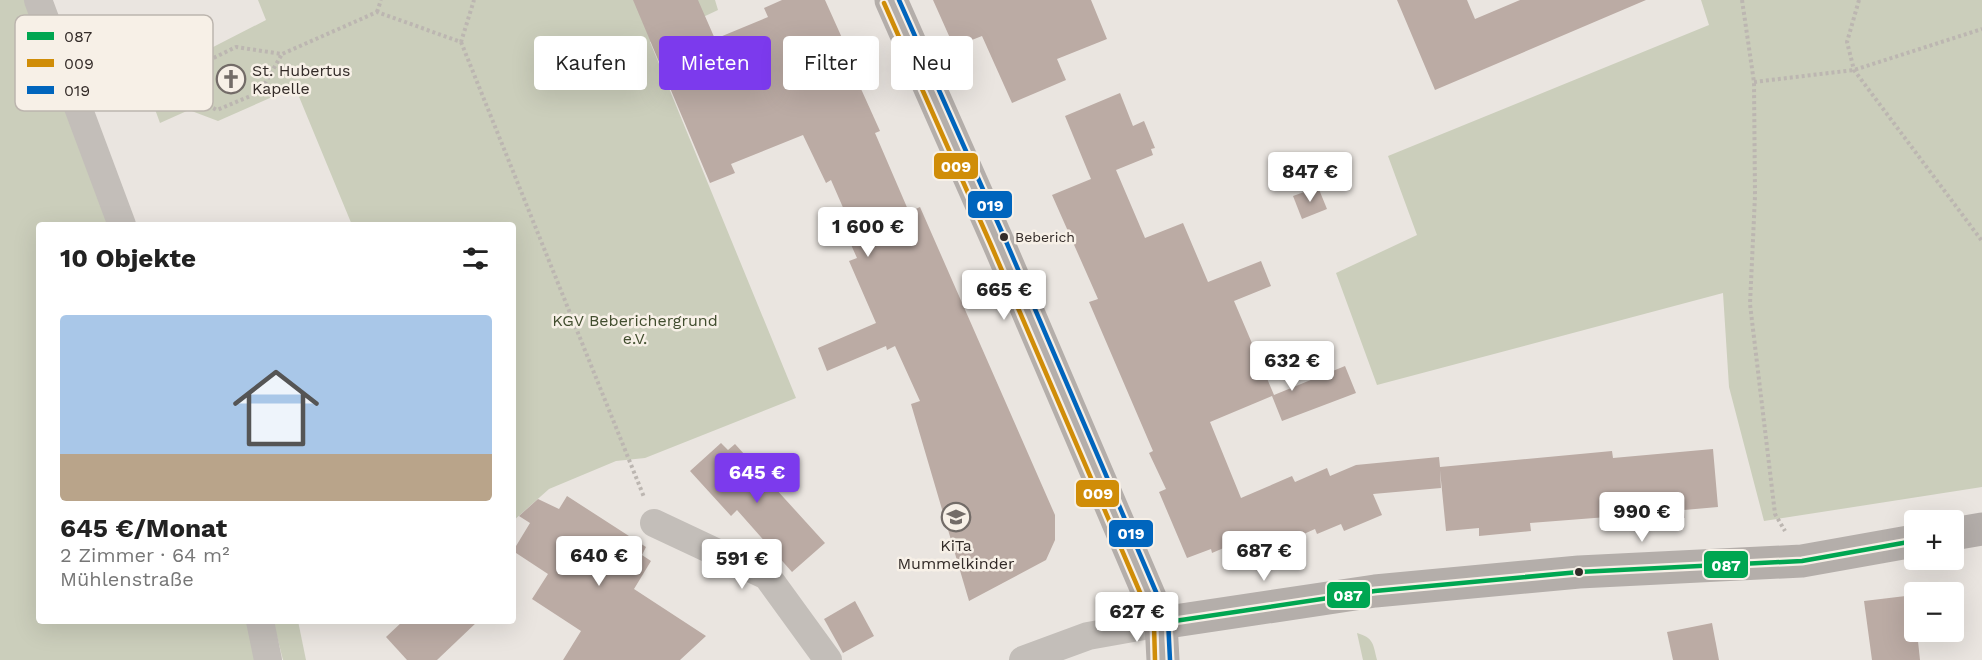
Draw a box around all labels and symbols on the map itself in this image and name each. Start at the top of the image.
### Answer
legend [15,15,213,111]
text: 087 [64,27,92,46]
text: 009 [64,54,94,73]
place label: St. Hubertus Kapelle [252,61,350,98]
church icon: St. Hubertus Kapelle [215,63,247,95]
text: 019 [64,81,90,100]
line badge: 009 [933,152,979,180]
pin: 847 € [1268,152,1352,203]
text: 009 [941,157,971,176]
line badge: 019 [967,190,1013,219]
text: 019 [976,196,1004,215]
pin: 1 600 € [813,207,923,258]
place label: Beberich [1015,229,1075,245]
marker: Beberich [998,231,1010,243]
pin: 665 € [962,270,1046,321]
park label: KGV Beberichergrund e.V. [552,311,718,348]
pin: 632 € [1250,341,1334,392]
pin: 645 € [715,453,799,504]
line badge: 009 [1075,479,1120,508]
text: 009 [1083,484,1113,503]
pin: 990 € [1600,492,1684,543]
school or university icon: KiTa Mummelkinder [940,501,972,533]
line badge: 019 [1108,519,1154,548]
text: 019 [1117,524,1145,543]
pin: 687 € [1222,531,1306,582]
pin: 640 € [557,536,641,587]
place label: KiTa Mummelkinder [897,536,1015,573]
pin: 591 € [700,539,784,590]
line badge: 087 [1703,550,1749,579]
text: 087 [1711,556,1741,575]
unlabelled marker [1573,566,1585,578]
line badge: 087 [1326,581,1371,609]
text: 087 [1333,586,1363,605]
pin: 627 € [1095,592,1179,643]

